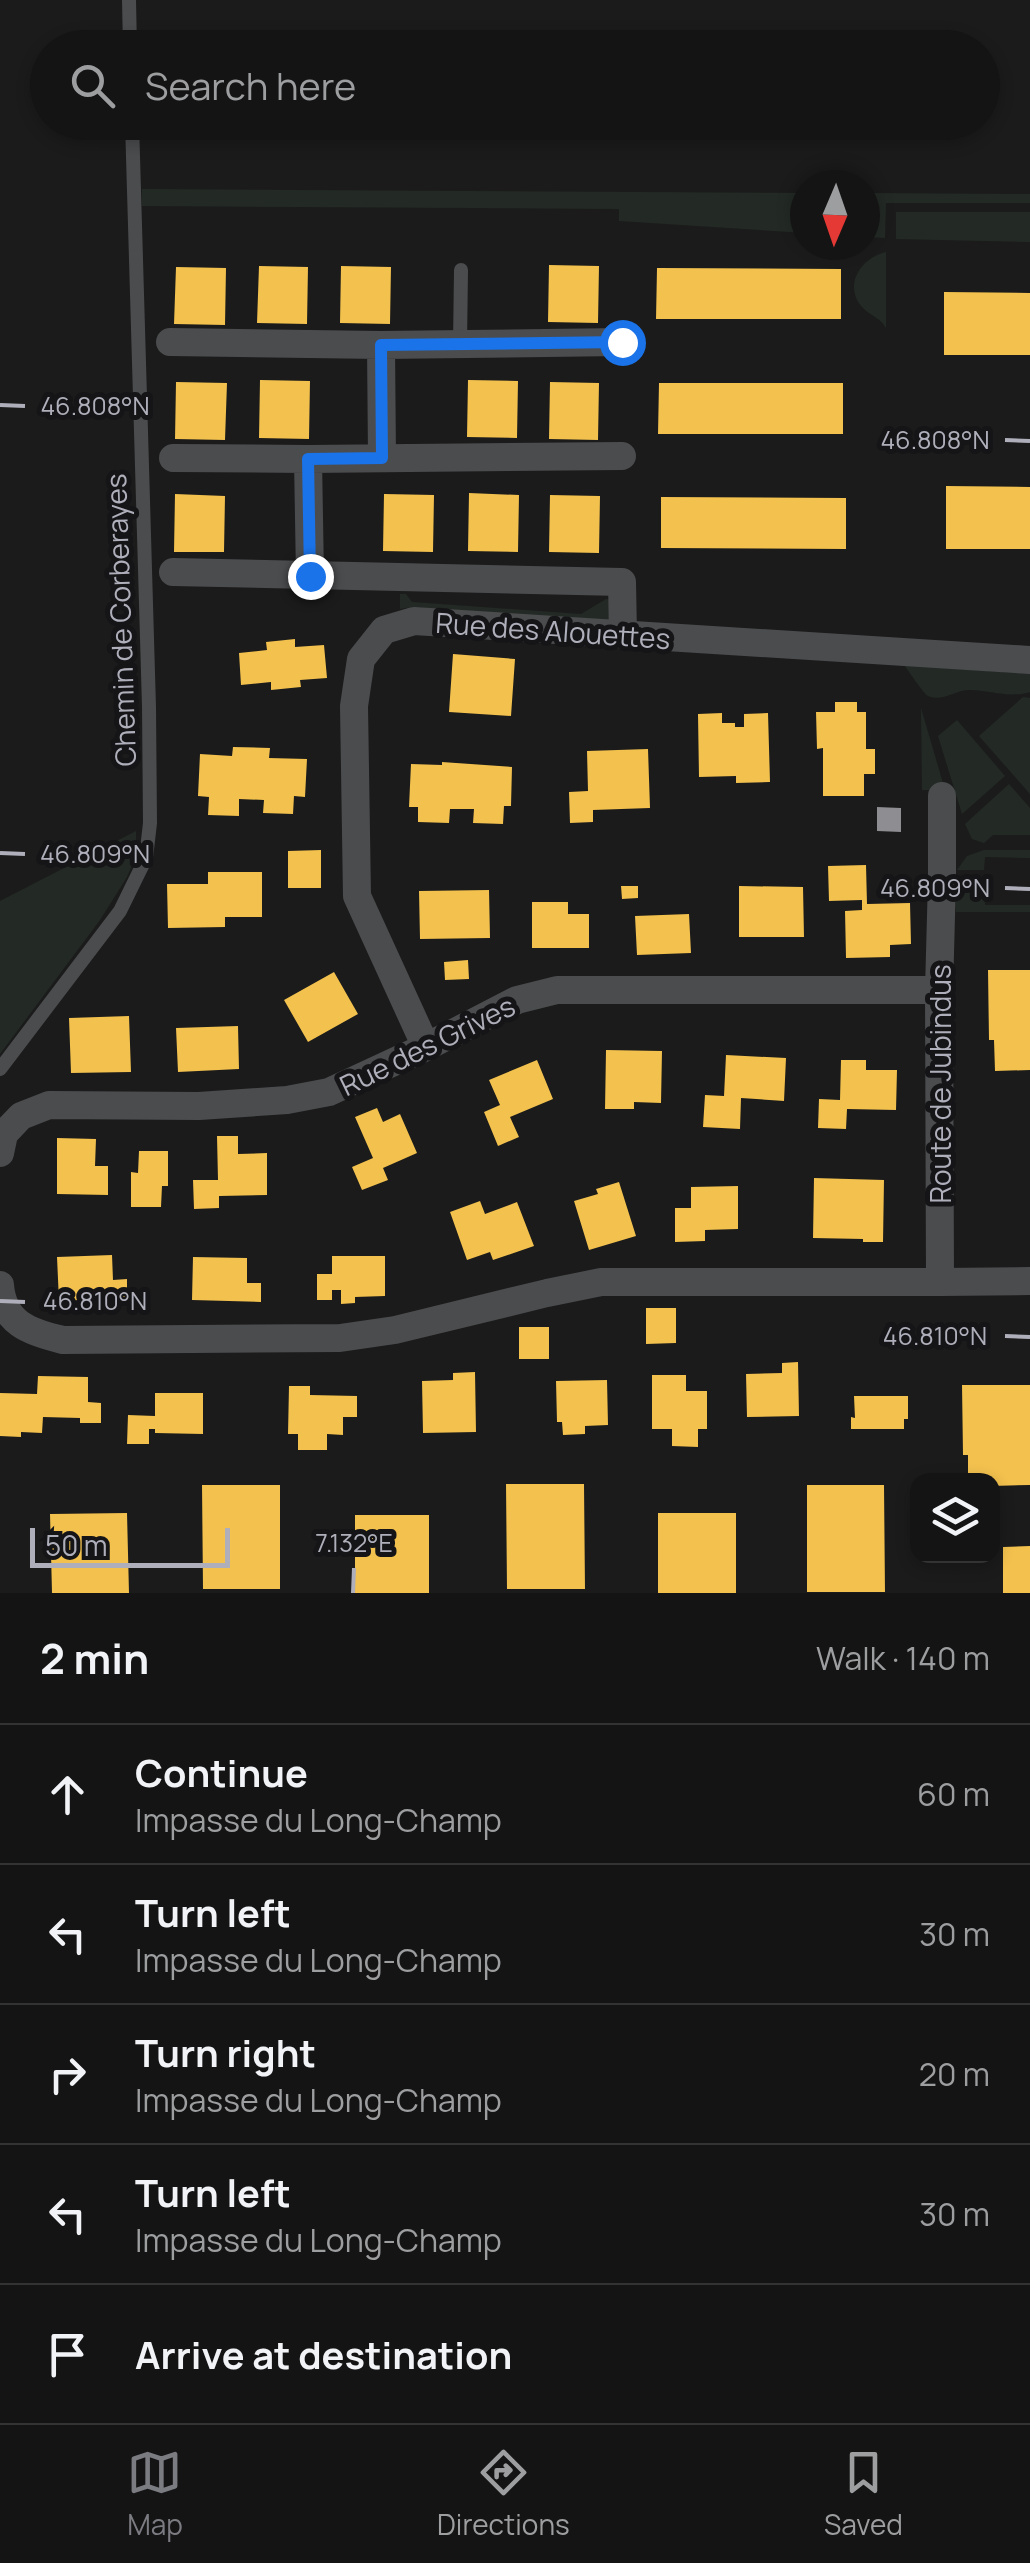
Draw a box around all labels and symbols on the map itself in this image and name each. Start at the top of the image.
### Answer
north arrow [790,170,880,260]
route start [600,320,646,366]
text: 46.808°N [40,388,150,423]
text: 46.808°N [880,422,990,457]
street label: Chemin de Corberayes [96,473,144,767]
route end [288,554,334,600]
street label: Rue des Alouettes [434,603,672,657]
text: 46.809°N [40,836,150,871]
text: 46.809°N [880,870,990,905]
street label: Route de Jubindus [921,964,959,1204]
street label: Rue des Grives [333,986,521,1104]
text: 46.810°N [43,1283,147,1318]
text: 46.810°N [883,1318,987,1353]
scale bar [30,1523,230,1568]
text: 7.132°E [315,1525,393,1560]

